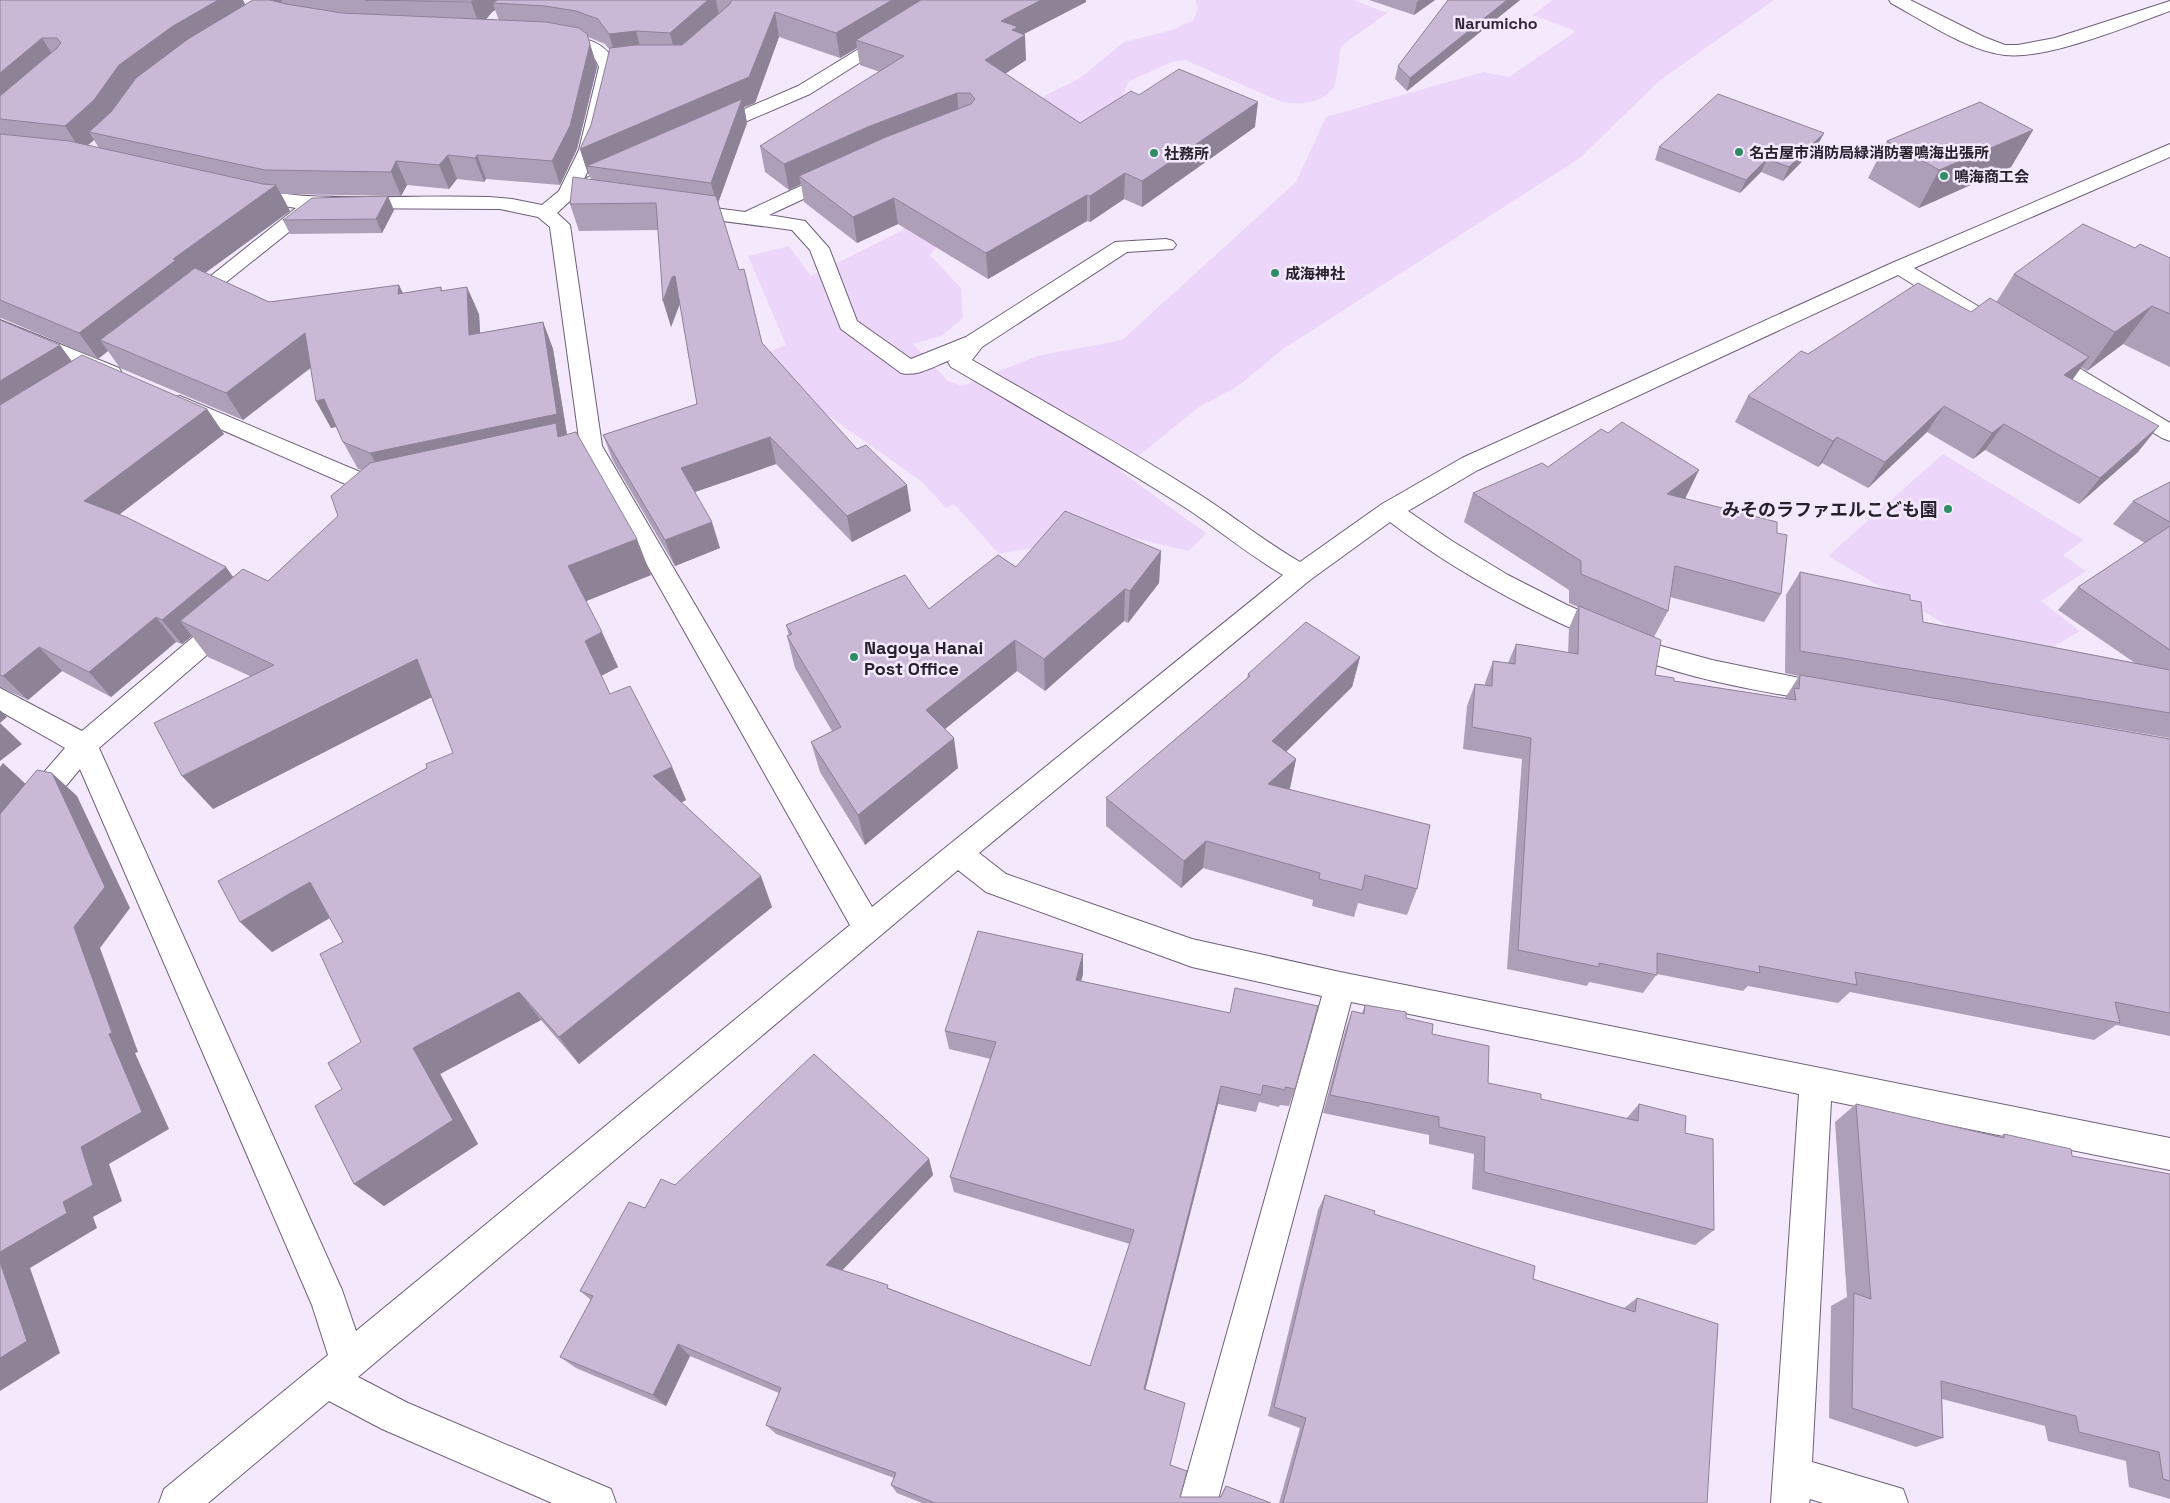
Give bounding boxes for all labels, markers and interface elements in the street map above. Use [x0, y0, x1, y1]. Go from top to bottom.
district label: Narumicho [1454, 13, 1538, 34]
place label: 名古屋市消防局緑消防署鳴海出張所 [1749, 143, 1989, 162]
place label: 社務所 [1164, 144, 1209, 163]
marker: 名古屋市消防局緑消防署鳴海出張所 [1733, 146, 1745, 158]
marker: 社務所 [1148, 147, 1160, 159]
place label: 鳴海商工会 [1954, 167, 2029, 186]
marker: 鳴海商工会 [1938, 170, 1950, 182]
place label: 成海神社 [1285, 264, 1345, 283]
marker: 成海神社 [1269, 267, 1281, 279]
place label: みそのラファエルこども園 [1722, 498, 1938, 521]
marker: みそのラファエルこども園 [1942, 503, 1954, 515]
place label: Nagoya Hanai Post Office [864, 636, 983, 680]
marker: Nagoya Hanai Post Office [848, 651, 860, 663]

